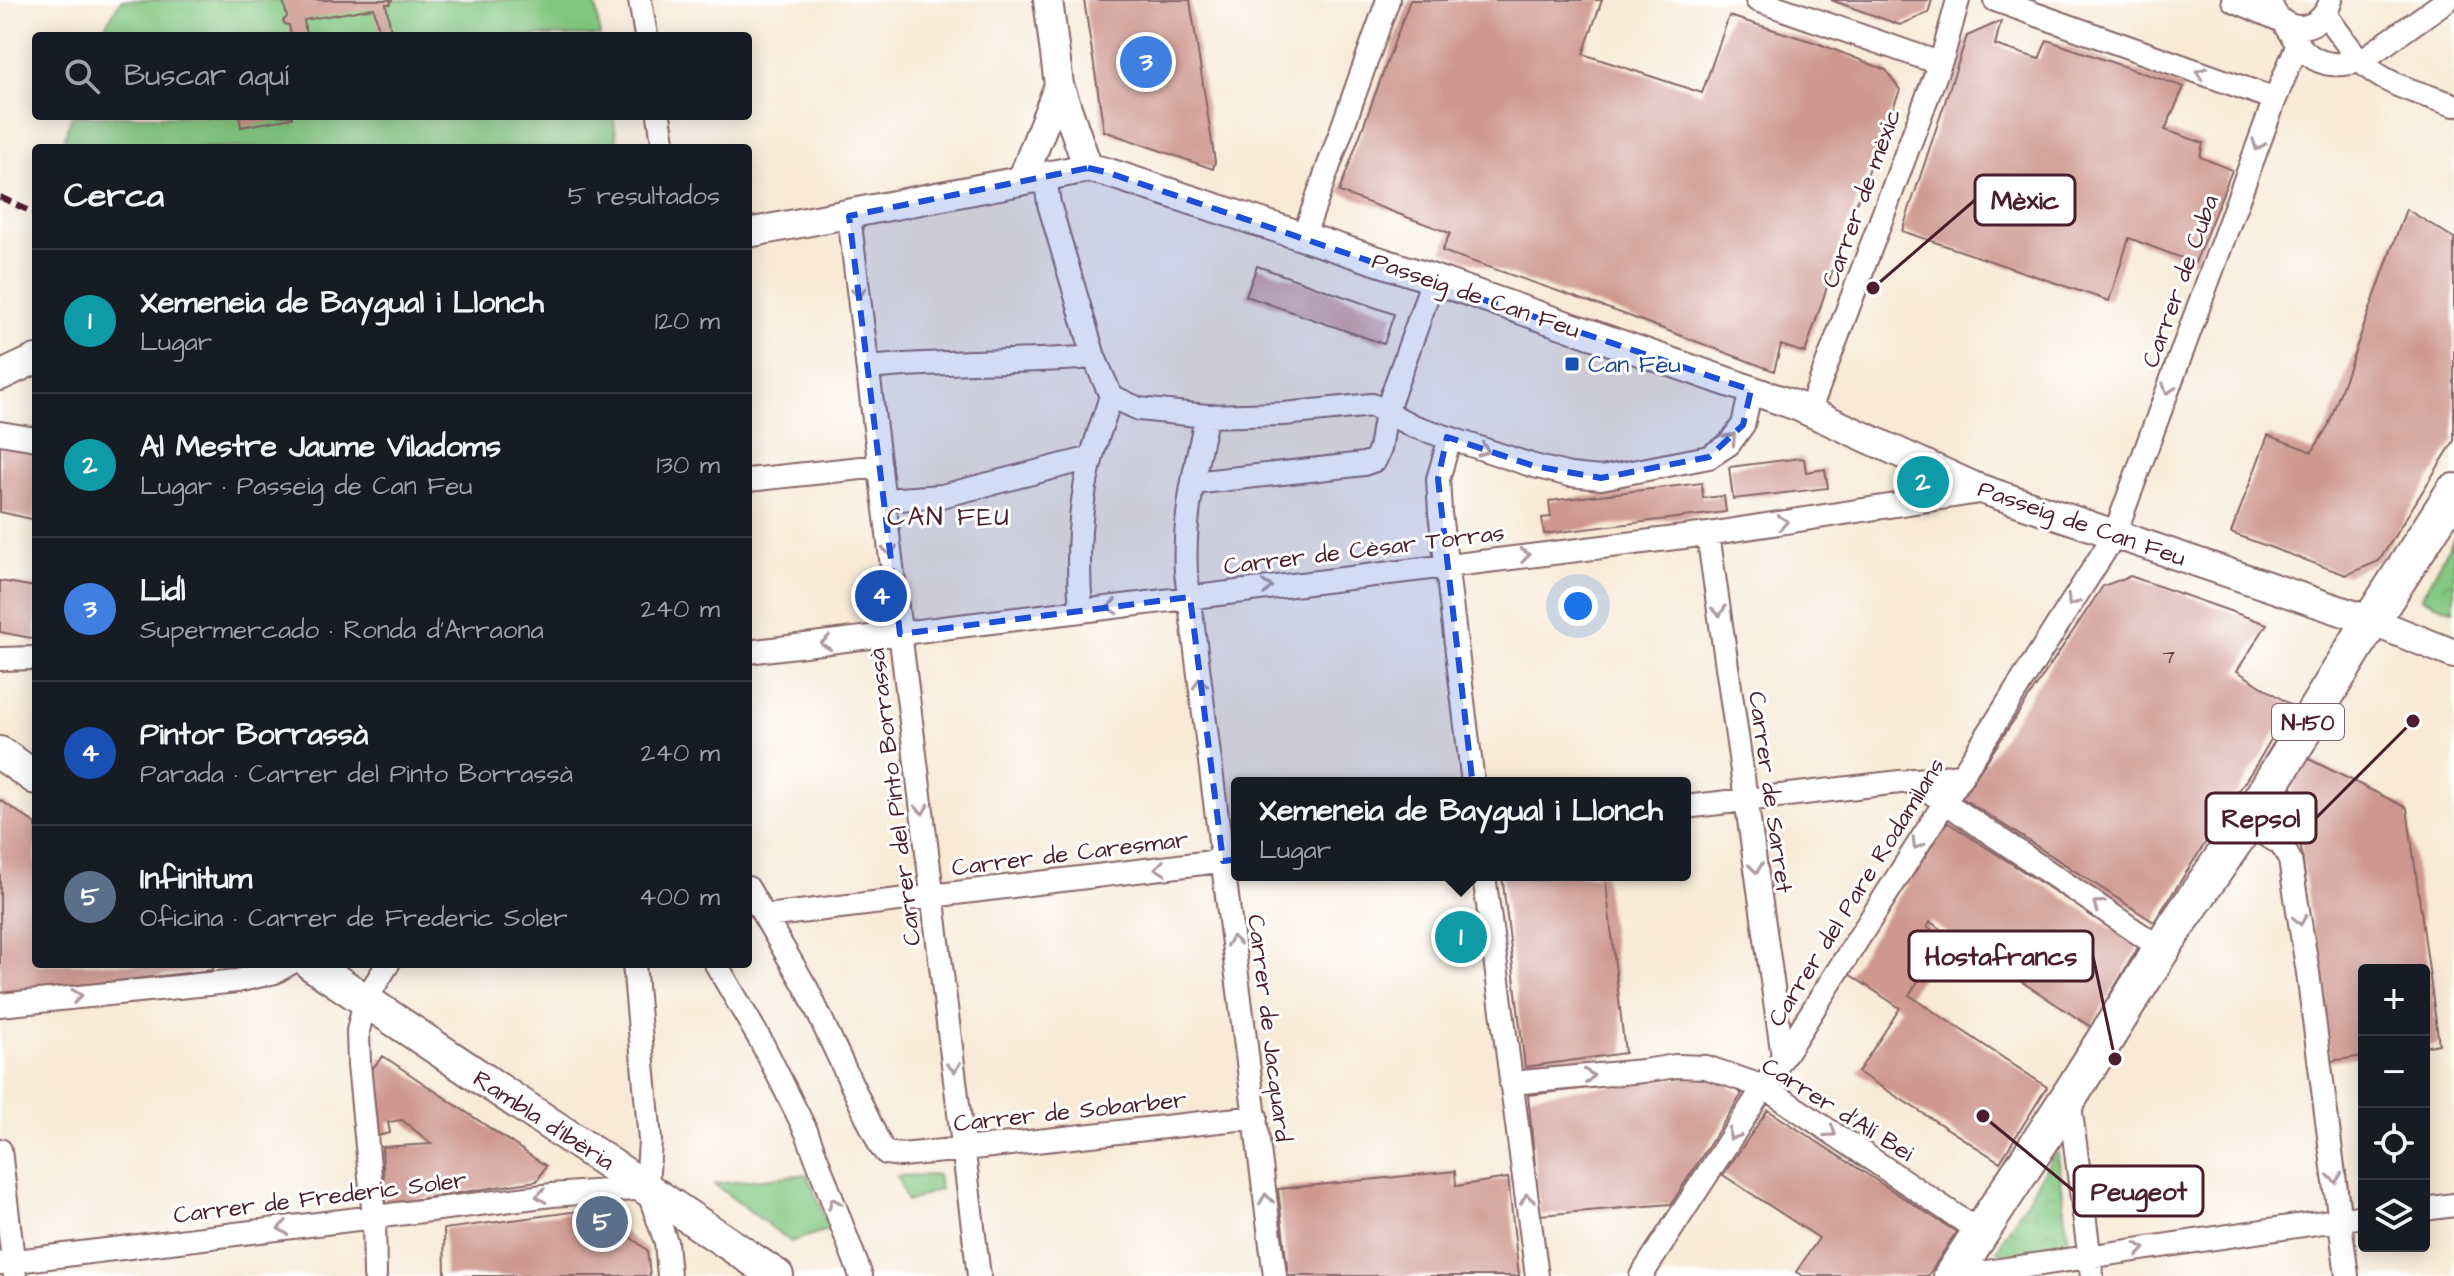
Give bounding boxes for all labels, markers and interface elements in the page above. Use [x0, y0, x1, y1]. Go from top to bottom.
search box [32, 32, 752, 120]
pin: 3 [1120, 32, 1172, 92]
icon: search [60, 54, 104, 98]
text: Buscar aquí [124, 55, 289, 97]
one-way arrow [2195, 66, 2209, 83]
street label: Carrer de mèxic [1814, 104, 1910, 293]
one-way arrow [2251, 137, 2268, 151]
text: Cerca [64, 172, 164, 220]
callout: Mèxic [1975, 175, 2075, 225]
text: 5 resultados [568, 178, 720, 214]
text: Mèxic [1991, 183, 2060, 219]
street label: Carrer de Cuba [2134, 190, 2228, 372]
street label: Passeig de Can Feu [1367, 244, 1584, 348]
text: Xemeneia de Baygual i Llonch [140, 282, 544, 324]
one-way arrow [850, 287, 867, 300]
text: 1 [88, 303, 92, 339]
text: 120 m [655, 303, 720, 339]
text: Lugar [140, 324, 212, 360]
place label: Can Feu [1588, 348, 1681, 382]
marker: Can Feu [1563, 355, 1581, 373]
one-way arrow [2161, 381, 2178, 395]
text: Al Mestre Jaume Viladoms [140, 426, 501, 468]
one-way arrow [1722, 433, 1736, 448]
one-way arrow [1477, 440, 1491, 456]
text: 2 [83, 447, 97, 483]
text: 130 m [656, 447, 720, 483]
pin: 2 [1897, 452, 1949, 512]
text: Lugar · Passeig de Can Feu [140, 468, 473, 504]
street label: Passeig de Can Feu [1973, 472, 2190, 576]
district label: CAN FEU [887, 499, 1011, 535]
one-way arrow [1776, 514, 1790, 531]
street label: Carrer de Cèsar Torras [1222, 516, 1506, 584]
one-way arrow [881, 544, 898, 558]
one-way arrow [1518, 547, 1532, 564]
pin: 4 [855, 566, 907, 626]
text: Lidl [140, 570, 185, 612]
one-way arrow [1260, 579, 1274, 596]
your location [1558, 586, 1598, 626]
text: 3 [83, 591, 97, 627]
text: 240 m [640, 591, 720, 627]
one-way arrow [2066, 592, 2081, 607]
one-way arrow [1105, 598, 1119, 615]
one-way arrow [1710, 604, 1727, 618]
text: Supermercado · Ronda d'Arraona [140, 612, 544, 648]
one-way arrow [820, 634, 833, 651]
house number: 7 [2163, 643, 2175, 671]
street label: Carrer del Pinto Borrassà [860, 646, 930, 948]
one-way arrow [1192, 676, 1209, 689]
street label: Carrer de Sarret [1739, 689, 1801, 895]
road number: N-150 [2272, 704, 2344, 740]
text: Pintor Borrassà [140, 714, 368, 756]
text: 4 [81, 735, 99, 771]
text: 240 m [640, 735, 720, 771]
street label: Carrer del Pare Rodamilans [1760, 752, 1954, 1033]
text: Parada · Carrer del Pinto Borrassà [140, 756, 573, 792]
popup [1231, 777, 1691, 881]
text: Xemeneia de Baygual i Llonch [1259, 790, 1663, 832]
callout: Repsol [2206, 793, 2316, 843]
text: Repsol [2222, 801, 2300, 837]
one-way arrow [913, 802, 930, 816]
street label: Carrer de Caresmar [950, 823, 1190, 885]
text: Lugar [1259, 832, 1331, 868]
one-way arrow [1911, 835, 1926, 850]
text: Infinitum [140, 858, 252, 900]
one-way arrow [1153, 860, 1166, 877]
one-way arrow [1747, 862, 1764, 875]
text: 5 [81, 879, 99, 915]
text: 400 m [639, 879, 720, 915]
text: Oficina · Carrer de Frederic Soler [140, 900, 568, 936]
one-way arrow [2092, 900, 2106, 915]
pin: 1 [1435, 907, 1487, 967]
street label: Carrer de Jacquard [1238, 913, 1300, 1144]
one-way arrow [2290, 914, 2307, 927]
callout: Hostafrancs [1909, 931, 2093, 981]
one-way arrow [1225, 934, 1242, 947]
text: Hostafrancs [1925, 939, 2077, 975]
map controls [2358, 964, 2430, 1252]
button: + [2358, 964, 2430, 1036]
one-way arrow [71, 988, 84, 1005]
button: − [2358, 1036, 2430, 1108]
street label: Carrer d'Alí Bei [1755, 1049, 1920, 1171]
one-way arrow [945, 1061, 962, 1074]
street label: Rambla d'Ibèria [466, 1062, 621, 1179]
one-way arrow [1583, 1068, 1596, 1085]
street label: Carrer de Sobarber [952, 1083, 1188, 1141]
button: locate [2358, 1108, 2430, 1180]
one-way arrow [1823, 1122, 1837, 1137]
one-way arrow [1728, 1126, 1743, 1140]
street label: Carrer de Frederic Soler [172, 1163, 469, 1233]
callout: Peugeot [2074, 1166, 2203, 1216]
one-way arrow [2326, 1171, 2343, 1185]
text: Peugeot [2091, 1174, 2188, 1213]
button: layers [2358, 1180, 2430, 1252]
one-way arrow [534, 1187, 548, 1204]
pin: 5 [576, 1192, 628, 1252]
one-way arrow [1257, 1192, 1274, 1205]
one-way arrow [1519, 1192, 1536, 1206]
one-way arrow [827, 1197, 844, 1211]
one-way arrow [276, 1219, 290, 1236]
one-way arrow [2133, 1241, 2147, 1258]

